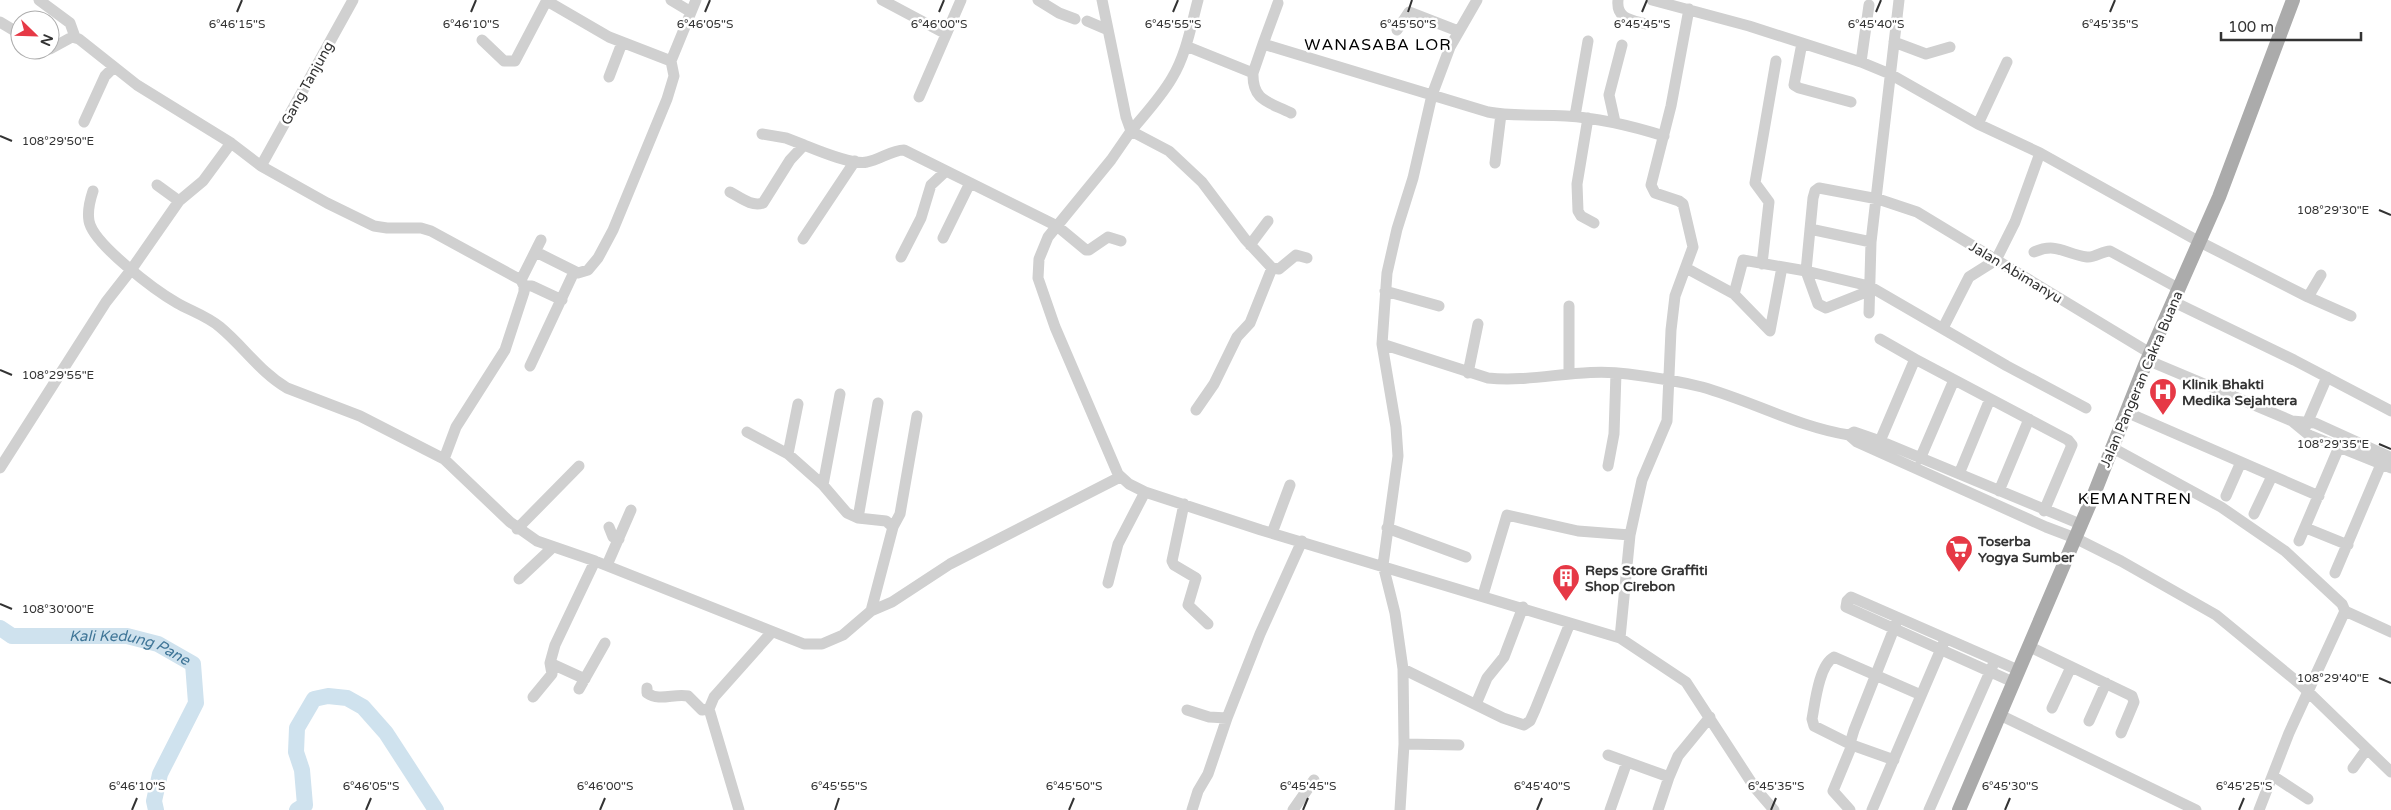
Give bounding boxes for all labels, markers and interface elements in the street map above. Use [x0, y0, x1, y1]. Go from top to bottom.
north arrow [10, 10, 60, 60]
scale bar [2221, 10, 2361, 42]
text: 6°46'15"S [209, 17, 265, 31]
text: 6°46'10"S [443, 17, 499, 31]
text: 6°46'05"S [677, 17, 733, 31]
text: 6°46'00"S [911, 17, 967, 31]
text: 6°45'55"S [1145, 17, 1201, 31]
text: 6°45'50"S [1380, 17, 1436, 31]
text: 6°45'45"S [1614, 17, 1670, 31]
text: 6°45'40"S [1848, 17, 1904, 31]
text: 6°45'35"S [2082, 17, 2138, 31]
text: 100 m [2228, 18, 2274, 36]
text: N [36, 31, 57, 48]
district label: WANASABA LOR [1304, 35, 1452, 55]
street label: Gang Tanjung [278, 39, 337, 128]
text: 108°29'50"E [22, 134, 95, 148]
text: 108°29'30"E [2297, 203, 2370, 217]
street label: Jalan Abimanyu [1966, 238, 2065, 307]
street label: Jalan Pangeran Cakra Buana [2097, 288, 2186, 470]
text: 108°29'55"E [22, 368, 95, 382]
place label: Klinik Bhakti Medika Sejahtera [2182, 376, 2297, 409]
hospital icon: Klinik Bhakti Medika Sejahtera [2148, 377, 2178, 416]
text: 108°29'35"E [2297, 437, 2370, 451]
district label: KEMANTREN [2078, 489, 2192, 509]
place label: Toserba Yogya Sumber [1977, 533, 2075, 566]
supermarket icon: Toserba Yogya Sumber [1944, 534, 1974, 573]
place label: Reps Store Graffiti Shop Cirebon [1585, 562, 1708, 595]
building icon: Reps Store Graffiti Shop Cirebon [1551, 563, 1581, 602]
text: 108°30'00"E [22, 602, 95, 616]
water label: Kali Kedung Pane [69, 627, 194, 670]
text: 108°29'40"E [2297, 671, 2370, 685]
text: 6°46'10"S [109, 779, 165, 793]
text: 6°46'05"S [343, 779, 399, 793]
text: 6°46'00"S [577, 779, 633, 793]
text: 6°45'55"S [811, 779, 867, 793]
text: 6°45'50"S [1046, 779, 1102, 793]
text: 6°45'45"S [1280, 779, 1336, 793]
text: 6°45'40"S [1514, 779, 1570, 793]
text: 6°45'35"S [1748, 779, 1804, 793]
text: 6°45'30"S [1982, 779, 2038, 793]
text: 6°45'25"S [2216, 779, 2272, 793]

